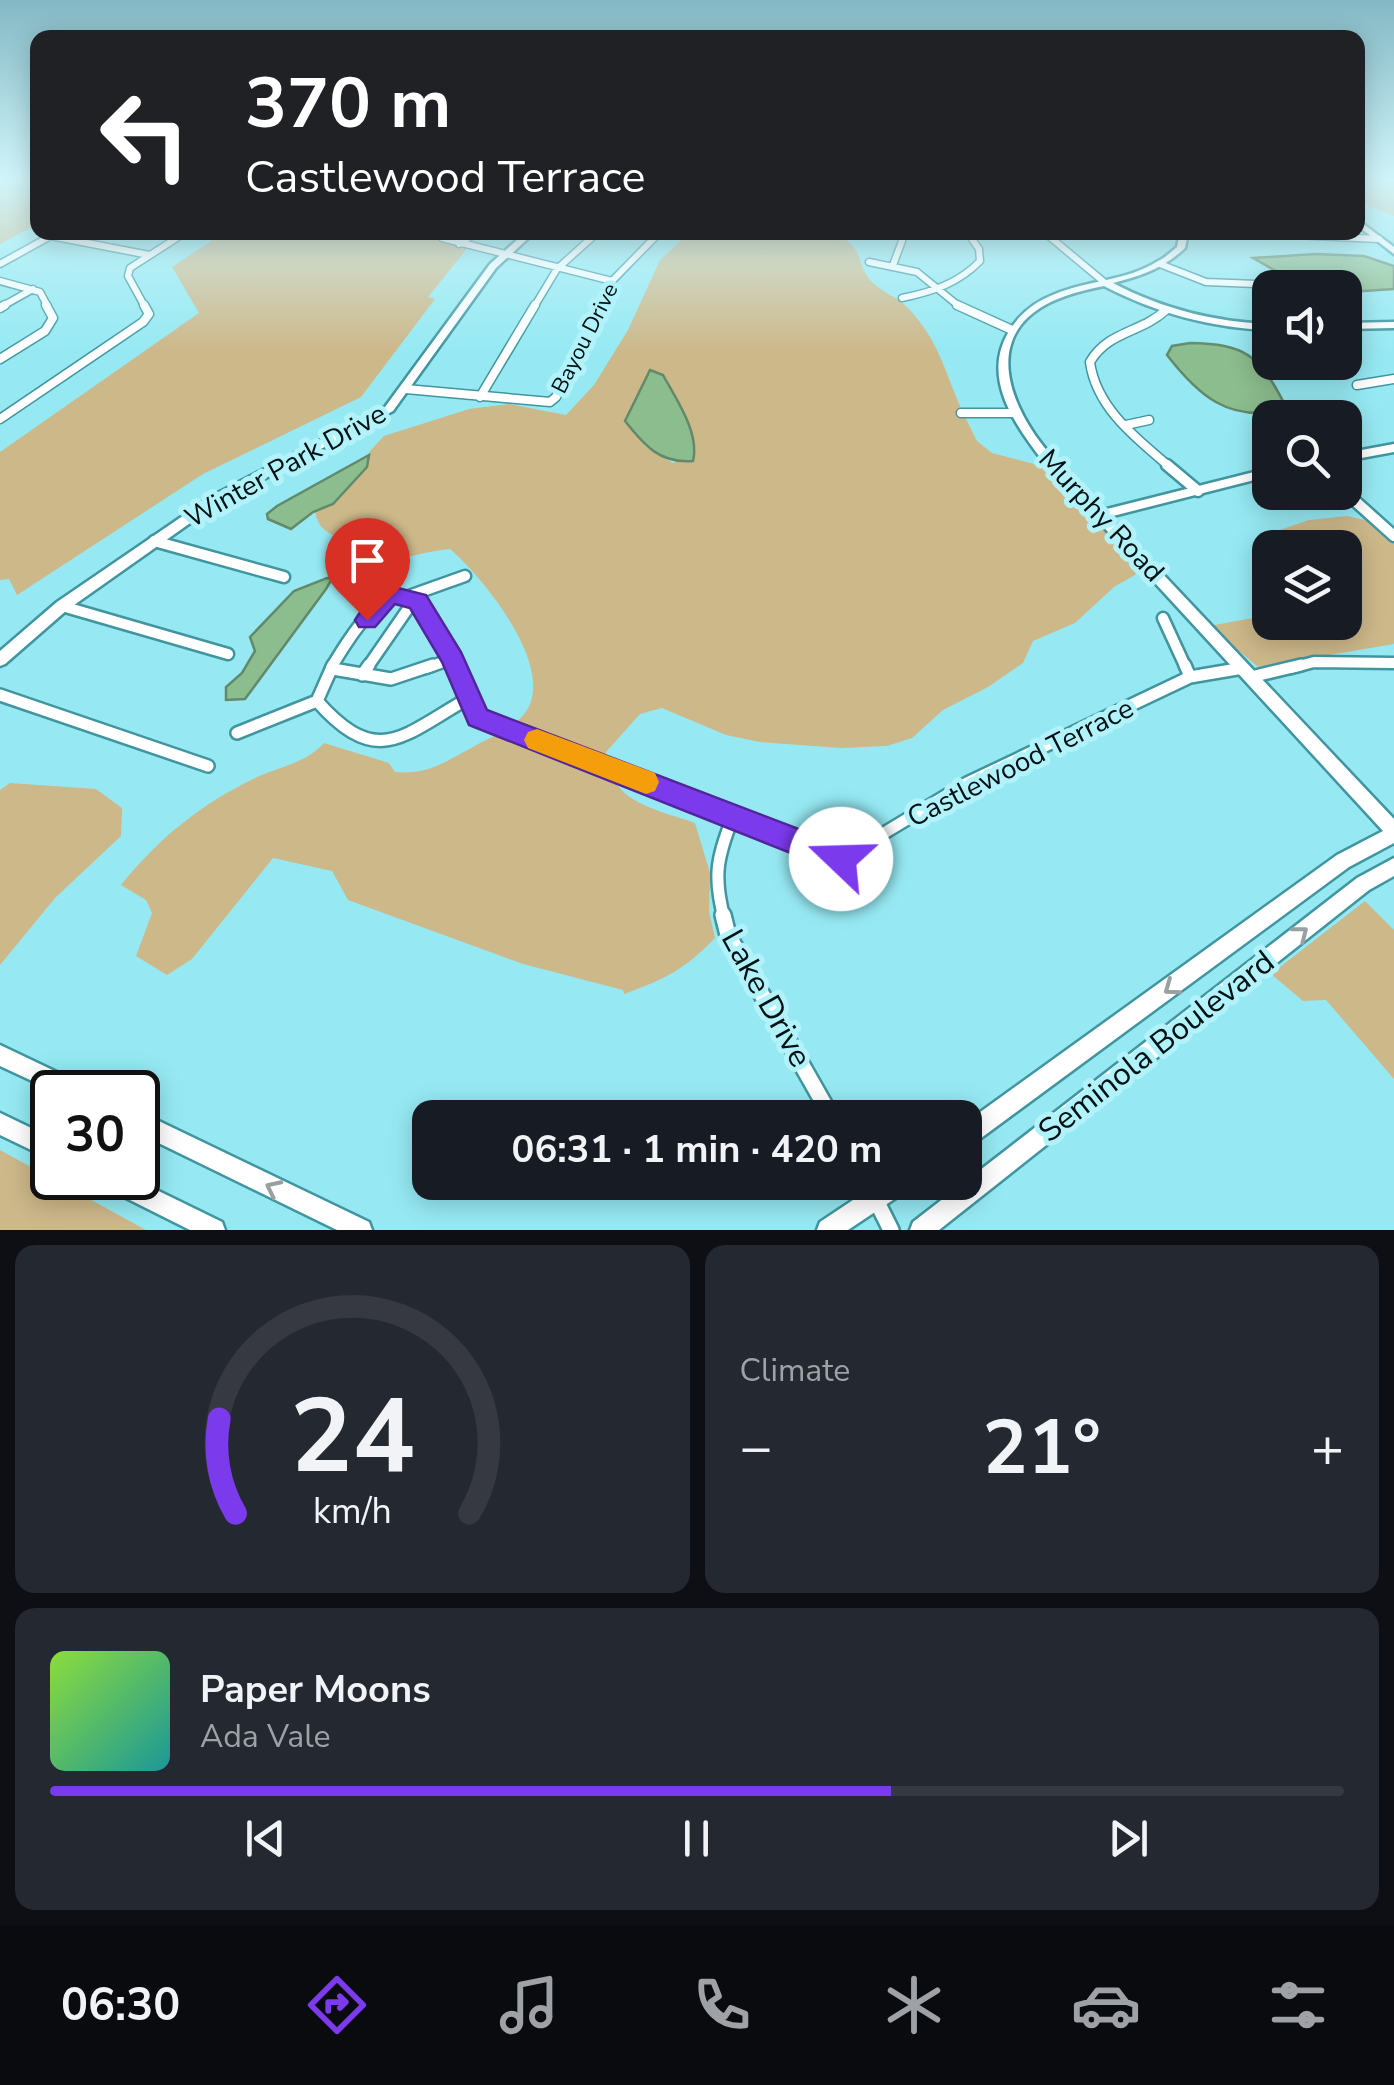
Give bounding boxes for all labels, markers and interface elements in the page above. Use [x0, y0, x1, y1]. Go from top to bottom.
text: 370 m [245, 56, 451, 152]
icon: left [80, 70, 210, 200]
text: Castlewood Terrace [245, 147, 645, 208]
map controls [1252, 270, 1362, 640]
button: sound [1252, 270, 1362, 380]
street label: Bayou Drive [544, 278, 625, 399]
street label: Winter Park Drive [178, 395, 393, 537]
button: search [1252, 400, 1362, 510]
street label: Murphy Road [1030, 441, 1173, 590]
pin [325, 518, 410, 621]
button: layers [1252, 530, 1362, 640]
icon: arrive [340, 533, 395, 588]
street label: Castlewood Terrace [901, 689, 1140, 836]
position arrow [789, 807, 893, 911]
street label: Lake Drive [711, 922, 822, 1075]
one-way arrow [1290, 927, 1308, 945]
street label: Seminola Boulevard [1029, 941, 1283, 1152]
one-way arrow [1164, 976, 1183, 994]
speed limit sign: 30 [30, 1070, 160, 1200]
text: 06:31 · 1 min · 420 m [512, 1124, 882, 1175]
one-way arrow [265, 1180, 283, 1200]
text: Climate [740, 1349, 850, 1392]
text: 24 [290, 1366, 415, 1508]
text: 21° [983, 1397, 1101, 1499]
text: − [740, 1410, 773, 1485]
text: + [1311, 1410, 1344, 1485]
text: km/h [313, 1487, 392, 1536]
text: Paper Moons [200, 1664, 431, 1715]
text: Ada Vale [200, 1715, 331, 1758]
icon: previous [238, 1811, 293, 1866]
icon: pause [669, 1811, 724, 1866]
icon: next [1101, 1811, 1156, 1866]
icon: directions [302, 1970, 372, 2040]
icon: music [494, 1970, 564, 2040]
icon: phone [687, 1970, 757, 2040]
icon: climate [879, 1970, 949, 2040]
icon: car [1071, 1970, 1141, 2040]
icon: filters [1263, 1970, 1333, 2040]
text: 06:30 [61, 1975, 180, 2036]

